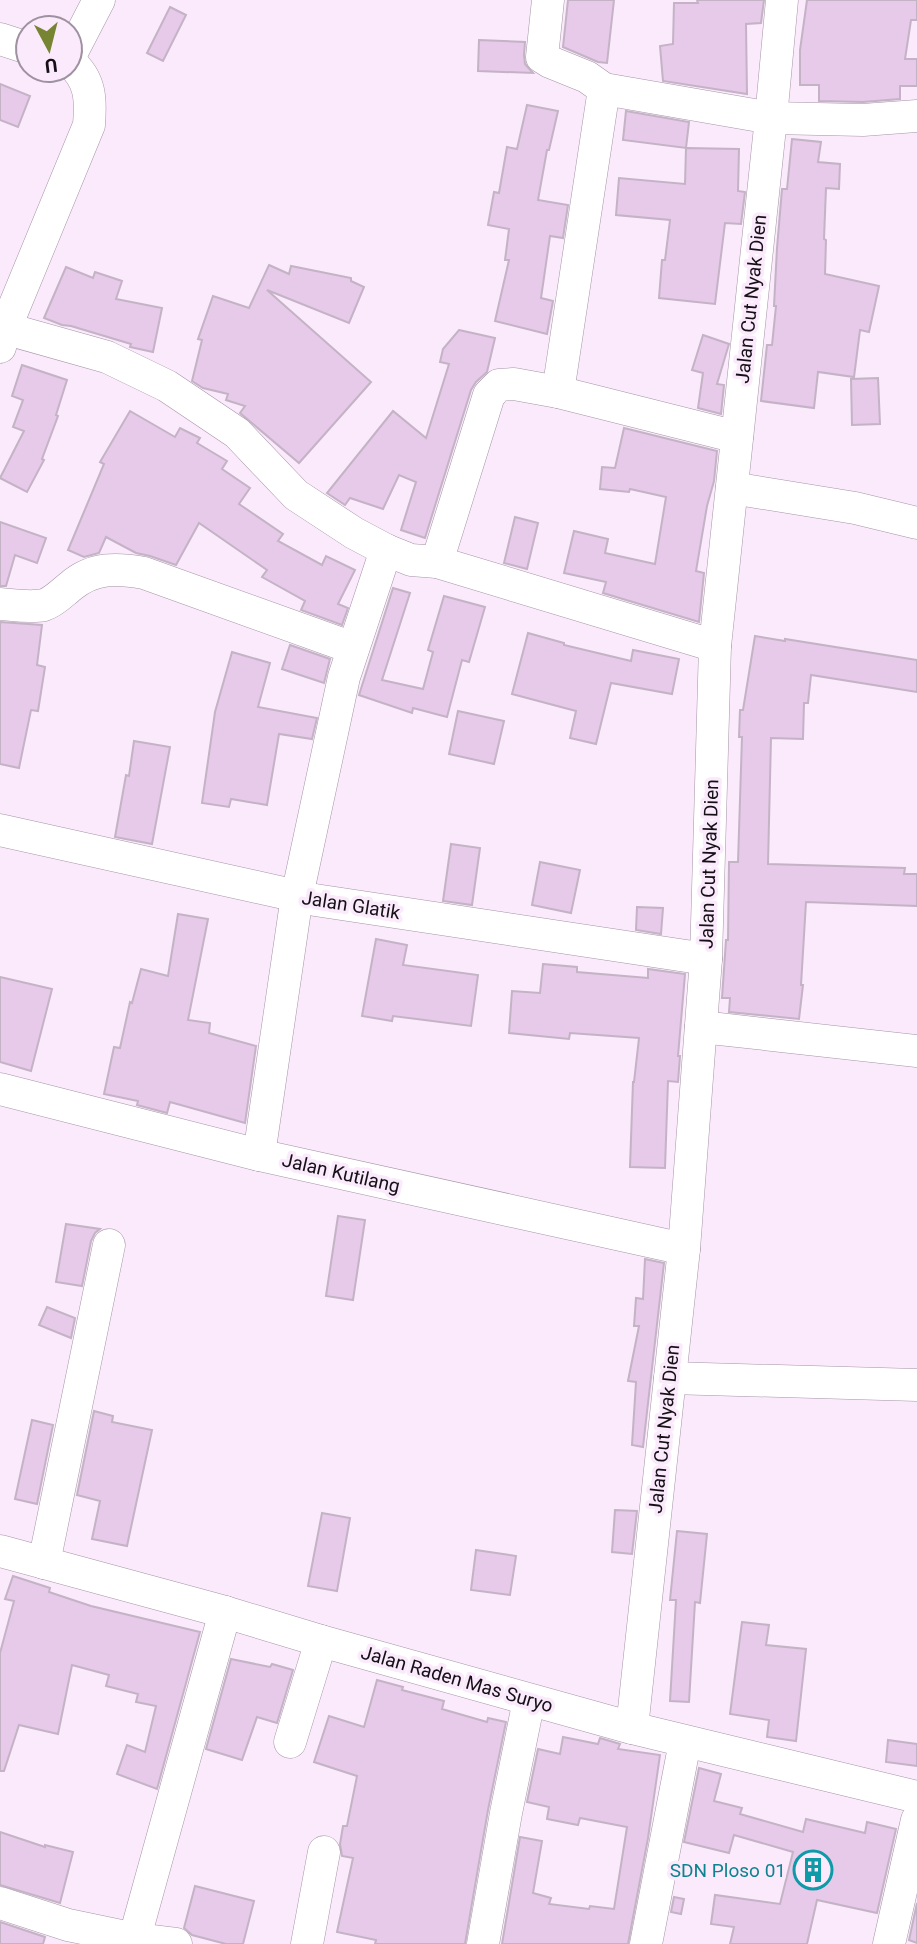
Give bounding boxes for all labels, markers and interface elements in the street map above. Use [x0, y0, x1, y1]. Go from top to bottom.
north arrow [14, 14, 84, 84]
text: U [43, 53, 59, 78]
street label: Jalan Cut Nyak Dien [731, 214, 771, 384]
street label: Jalan Cut Nyak Dien [695, 779, 723, 949]
street label: Jalan Glatik [300, 886, 402, 924]
street label: Jalan Kutilang [280, 1148, 402, 1198]
street label: Jalan Cut Nyak Dien [644, 1344, 684, 1514]
street label: Jalan Raden Mas Suryo [358, 1641, 556, 1717]
building icon: SDN Ploso 01 [792, 1849, 834, 1891]
place label: SDN Ploso 01 [670, 1859, 786, 1882]

